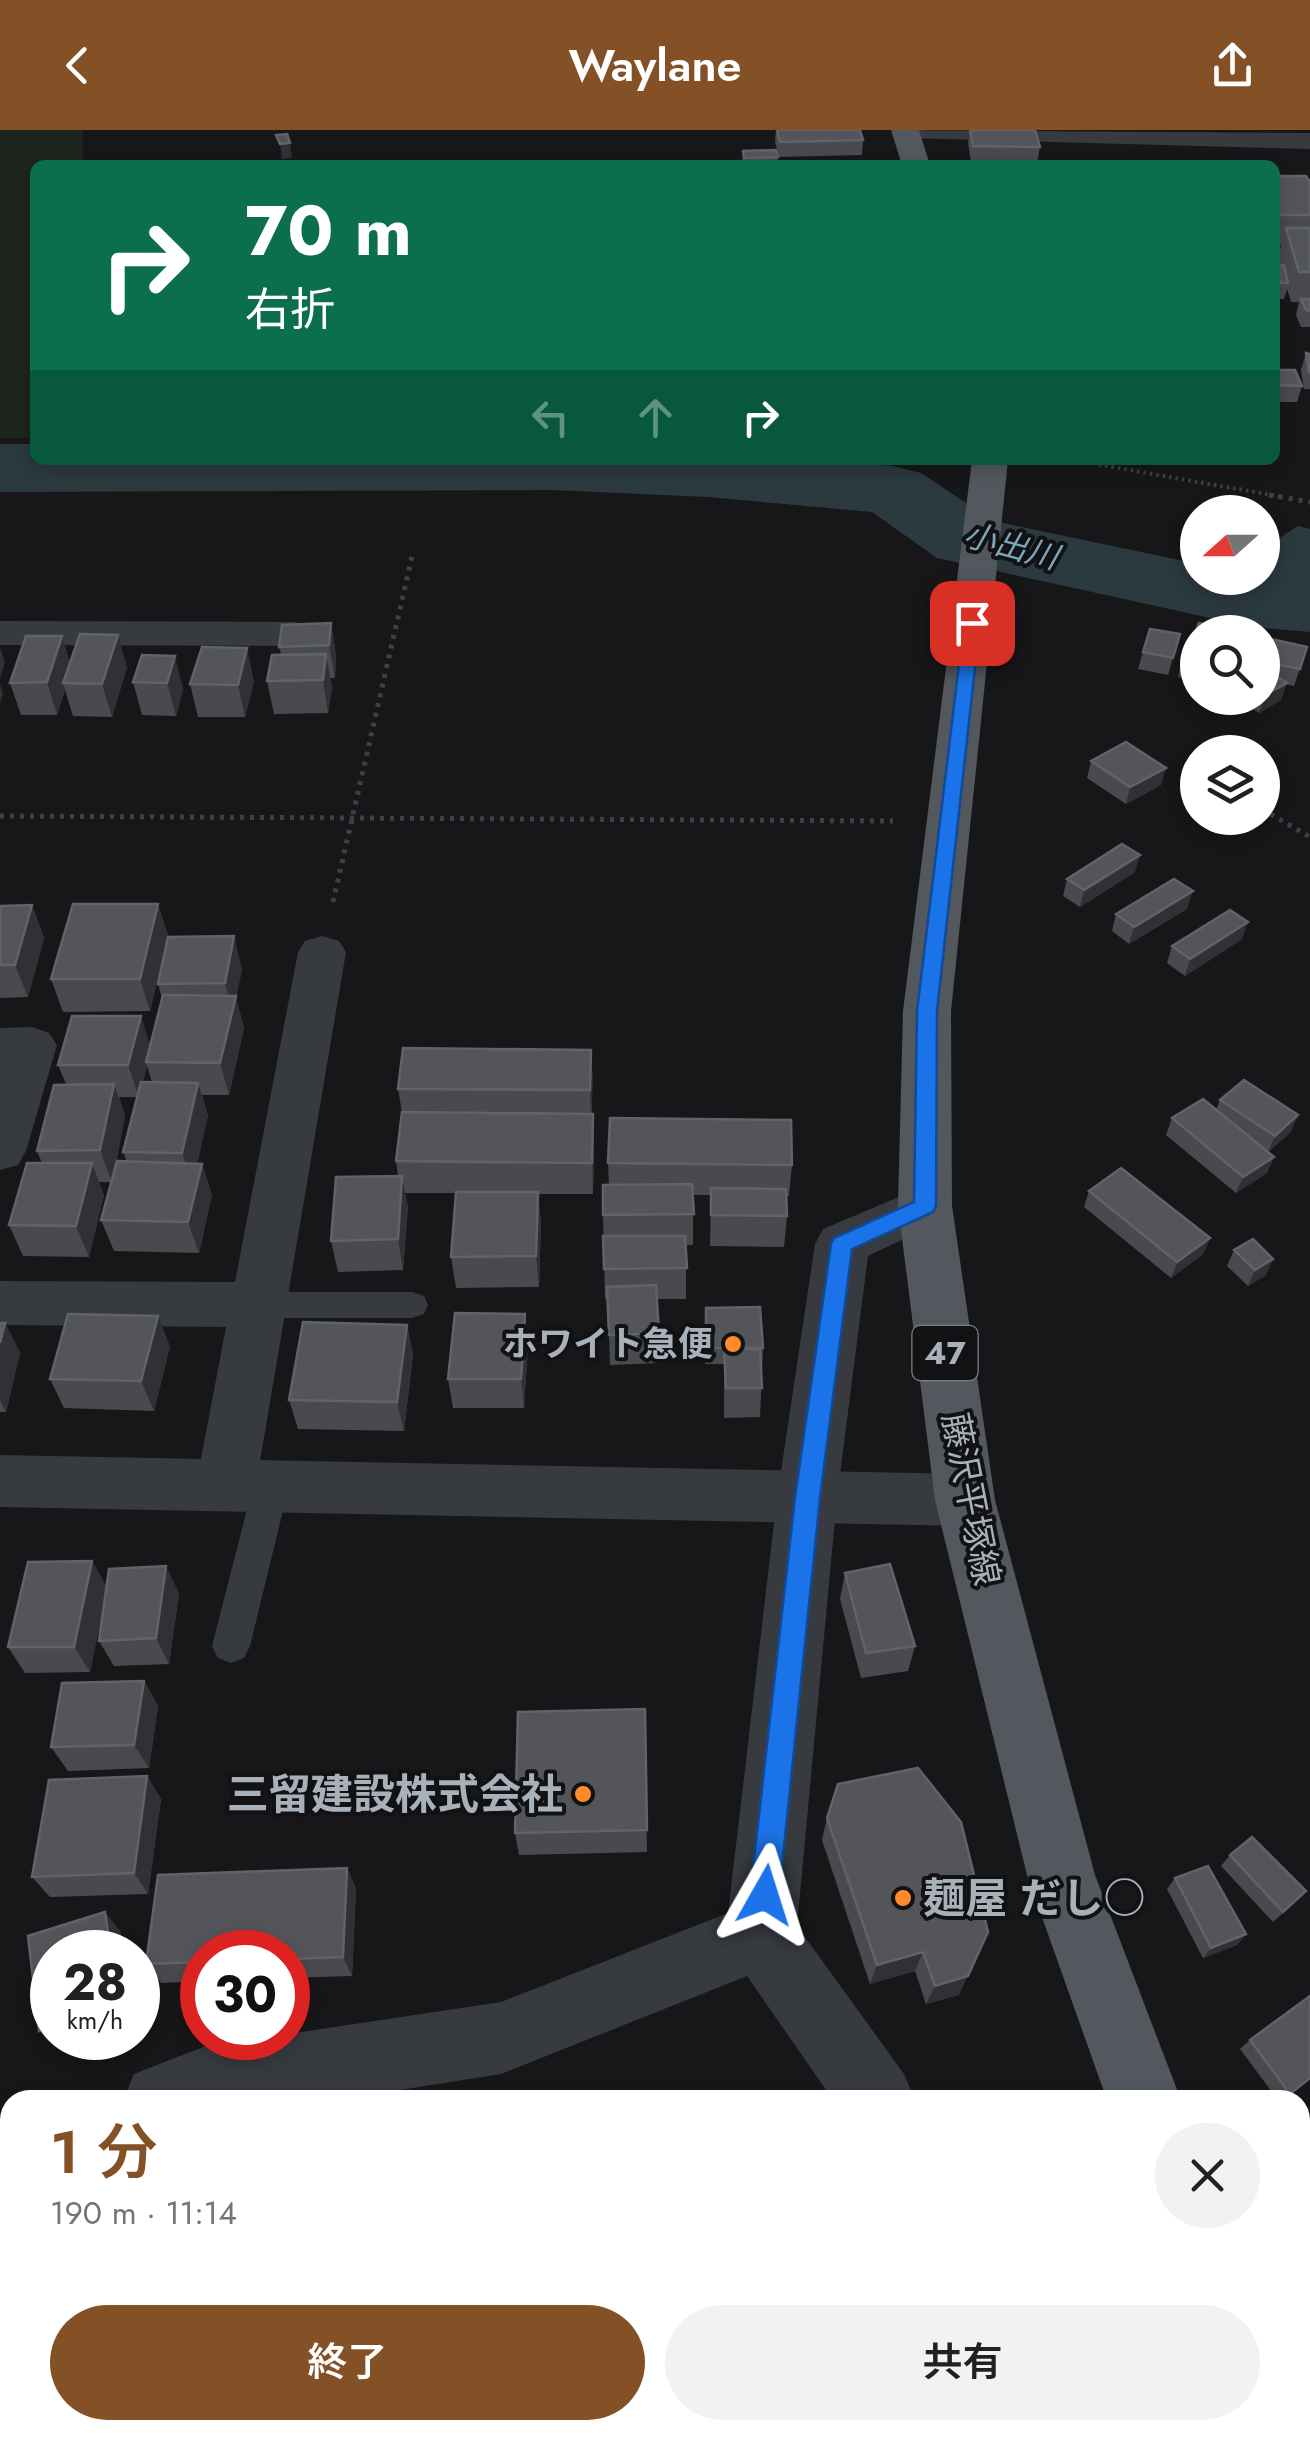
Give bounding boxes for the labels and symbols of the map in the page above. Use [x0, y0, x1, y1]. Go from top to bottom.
north arrow [1180, 495, 1280, 595]
water label: 小出川 [959, 511, 1066, 581]
pin [930, 581, 1015, 666]
place label: ホワイト急便 [503, 1319, 713, 1369]
road number: 47 [912, 1326, 978, 1380]
marker: ホワイト急便 [722, 1333, 744, 1355]
street label: 藤沢平塚線 [930, 1408, 1012, 1590]
place label: 三留建設株式会社 [227, 1764, 563, 1825]
marker: 三留建設株式会社 [572, 1783, 594, 1805]
position arrow [713, 1843, 817, 1947]
place label: 麺屋 だし○ [923, 1868, 1146, 1929]
marker: 麺屋 だし○ [892, 1887, 914, 1909]
speed limit sign: 30 [180, 1930, 310, 2060]

